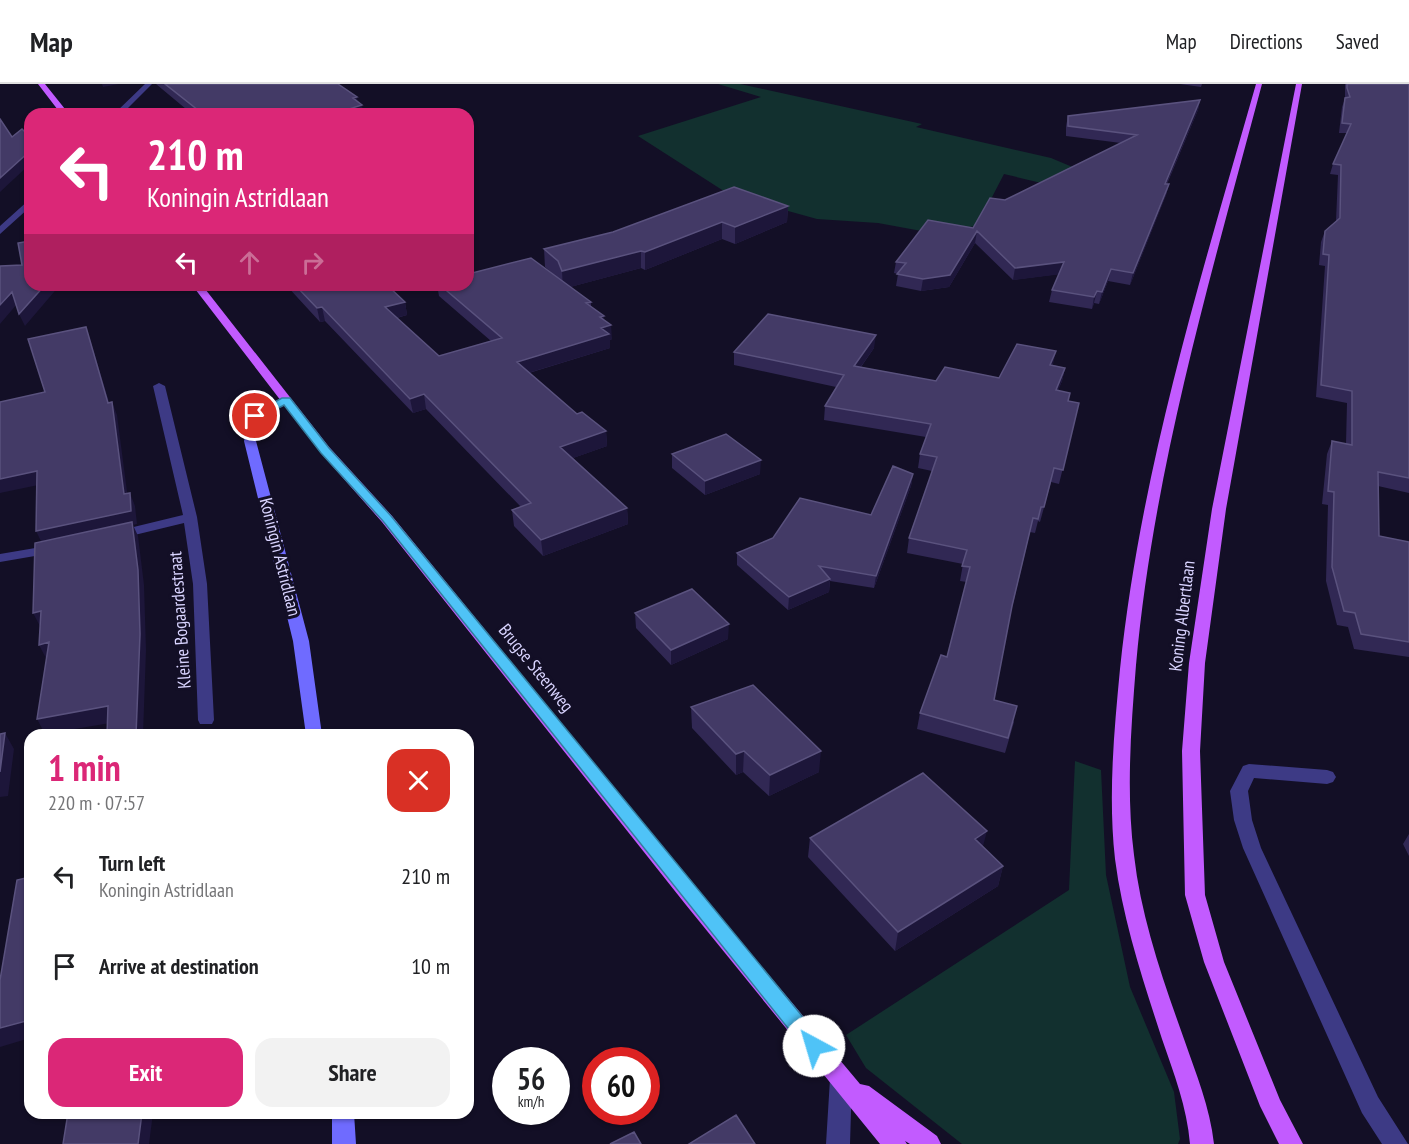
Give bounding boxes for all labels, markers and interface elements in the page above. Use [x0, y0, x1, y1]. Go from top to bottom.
text: Map [30, 23, 73, 60]
text: Map [1166, 28, 1197, 55]
text: Directions [1230, 28, 1303, 55]
text: Saved [1336, 28, 1379, 55]
text: 210 m [147, 127, 244, 182]
icon: left [48, 132, 126, 210]
text: Koningin Astridlaan [147, 180, 329, 214]
icon: left [170, 246, 203, 279]
icon: ahead [233, 246, 266, 279]
icon: right [296, 246, 329, 279]
pin [229, 390, 280, 441]
icon: arrive [238, 399, 271, 432]
street label: Koningin Astridlaan [255, 495, 306, 618]
street label: Kleine Bogaardestraat [163, 551, 196, 689]
street label: Koning Albertlaan [1163, 559, 1200, 673]
street label: Brugse Steenweg [494, 619, 579, 716]
text: 1 min [48, 744, 121, 791]
button: close [387, 749, 450, 812]
text: 220 m · 07:57 [48, 790, 145, 816]
text: Turn left [99, 849, 165, 877]
icon: left [48, 860, 81, 893]
text: 210 m [401, 862, 450, 890]
text: Koningin Astridlaan [99, 877, 234, 903]
icon: arrive [48, 950, 81, 983]
text: Arrive at destination [99, 952, 259, 980]
text: 10 m [411, 952, 450, 980]
position arrow [782, 1014, 846, 1078]
button: Exit [48, 1038, 243, 1107]
button: Share [255, 1038, 450, 1107]
speed limit sign: 60 [582, 1047, 660, 1125]
text: 56 [517, 1059, 545, 1098]
text: km/h [518, 1092, 544, 1111]

